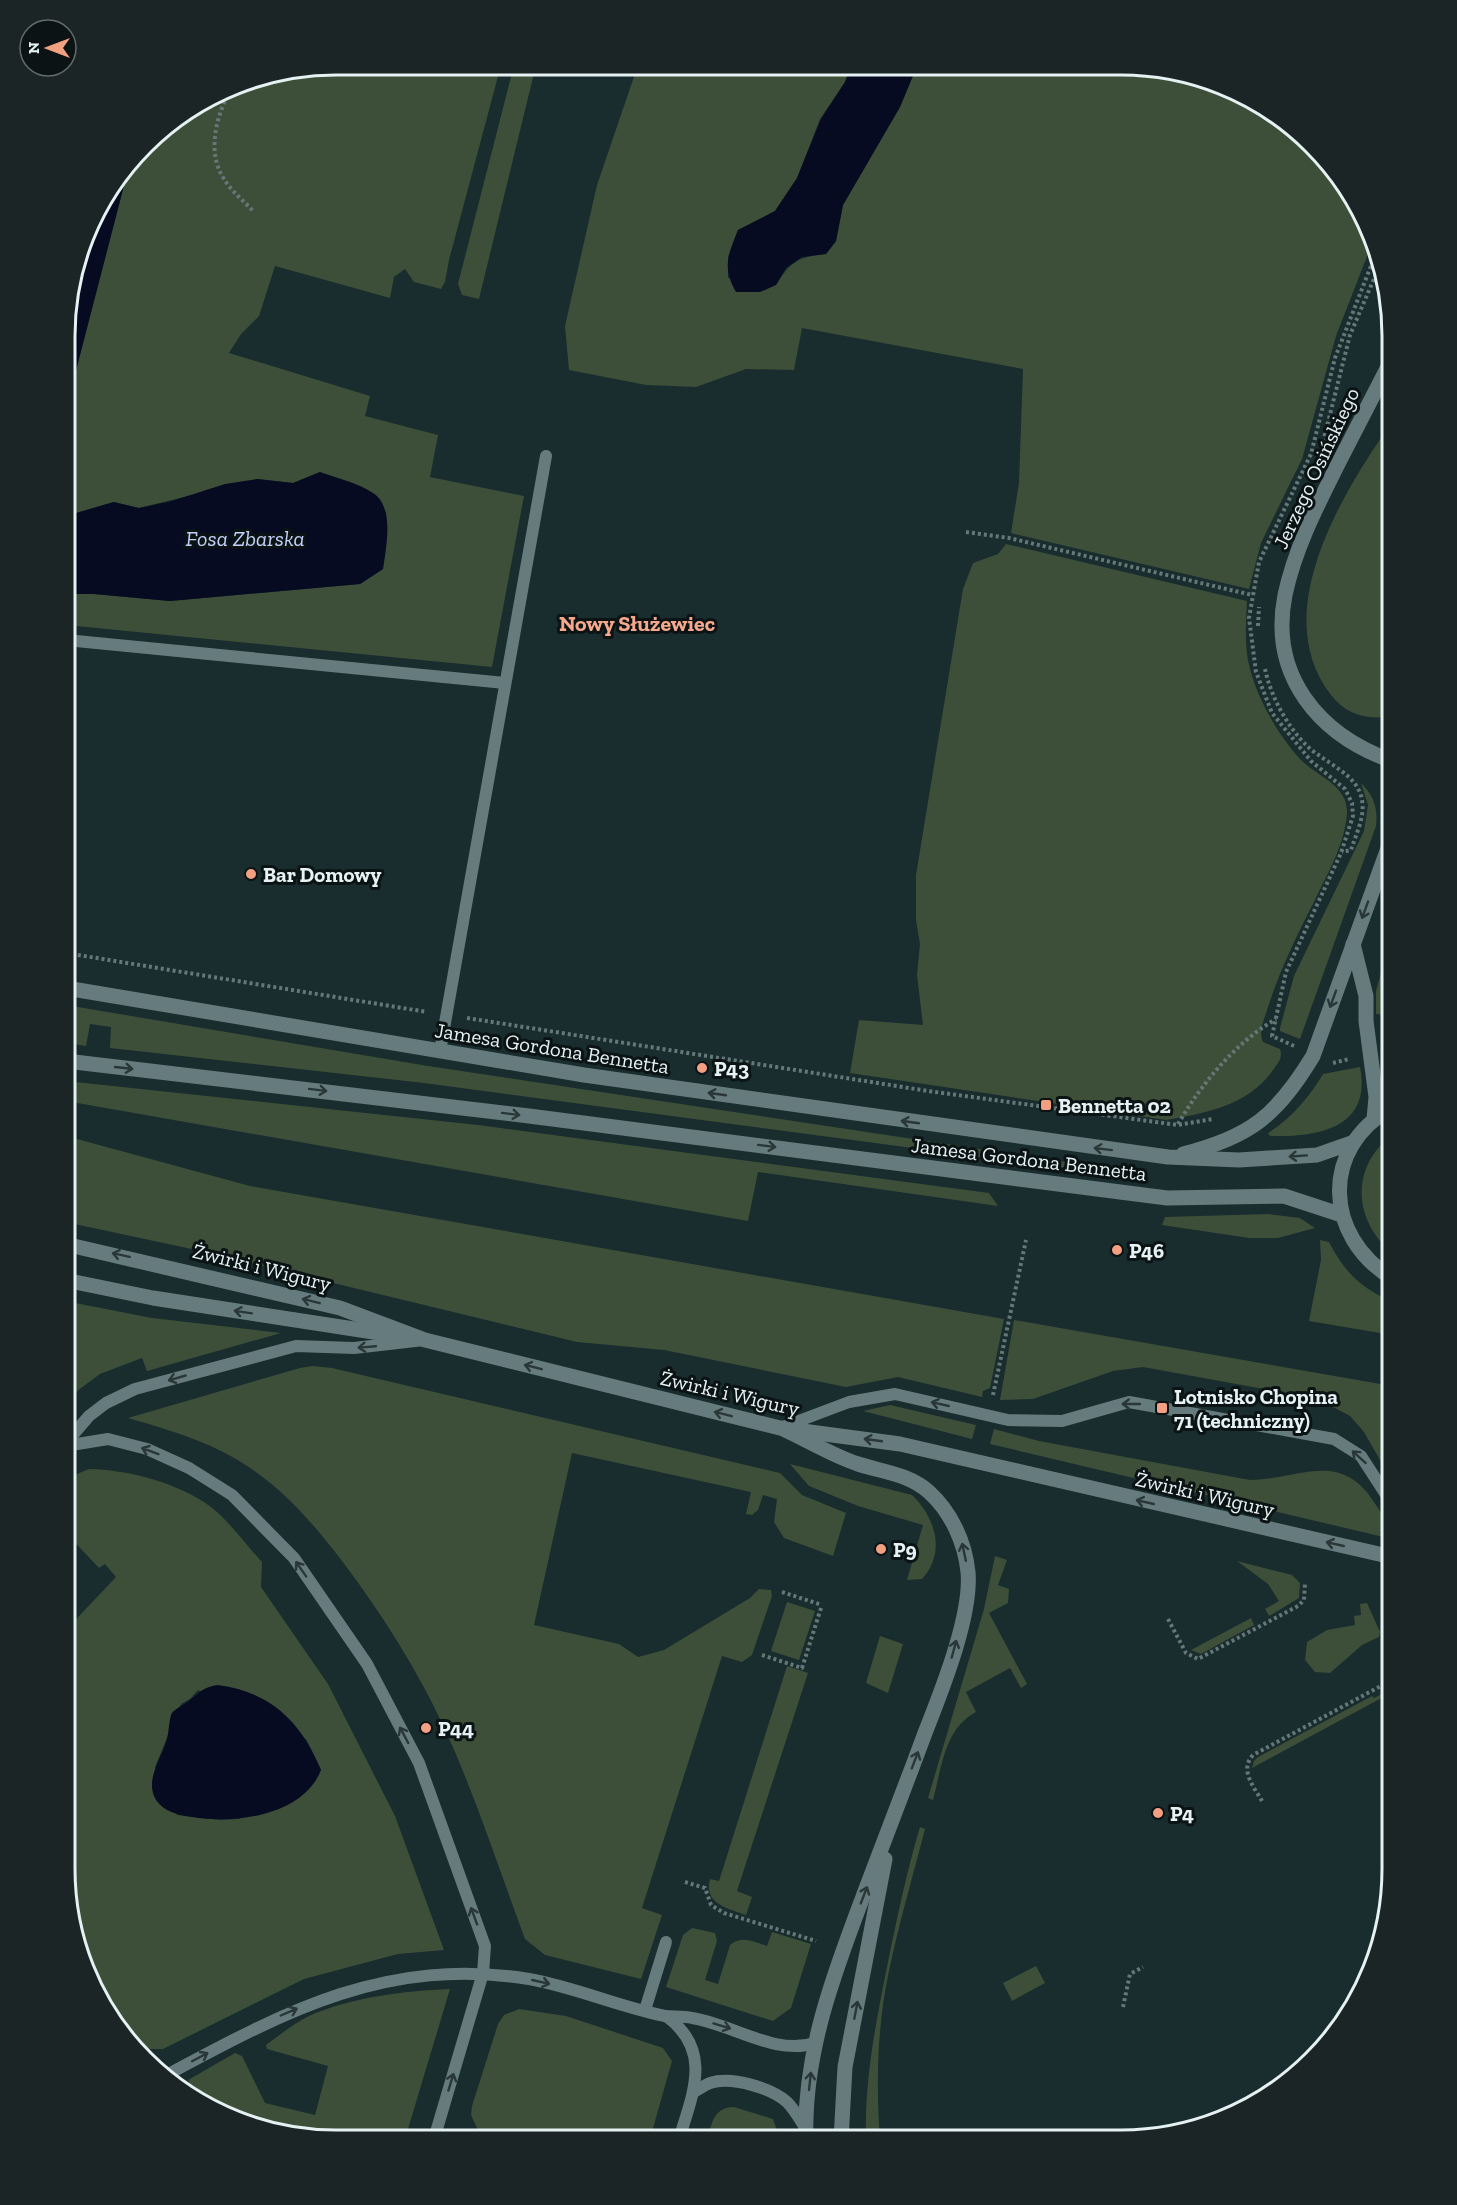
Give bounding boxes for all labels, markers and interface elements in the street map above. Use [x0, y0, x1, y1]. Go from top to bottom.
north arrow [18, 18, 78, 78]
text: N [24, 42, 43, 54]
street label: Jerzego Osińskiego [1268, 383, 1364, 553]
water label: Fosa Zbarska [185, 525, 305, 552]
district label: Nowy Służewiec [559, 610, 716, 637]
place label: Bar Domowy [263, 862, 381, 887]
marker: Bar Domowy [244, 867, 258, 881]
one-way arrow [1359, 901, 1370, 919]
one-way arrow [1327, 989, 1338, 1008]
street label: Jamesa Gordona Bennetta [433, 1017, 671, 1079]
place label: P43 [714, 1056, 749, 1081]
marker: P43 [695, 1061, 709, 1075]
one-way arrow [113, 1063, 133, 1074]
one-way arrow [307, 1084, 327, 1095]
one-way arrow [708, 1089, 728, 1100]
place label: Bennetta 02 [1058, 1093, 1171, 1118]
marker: Bennetta 02 [1039, 1098, 1053, 1112]
one-way arrow [501, 1108, 521, 1119]
one-way arrow [901, 1117, 921, 1128]
street label: Jamesa Gordona Bennetta [910, 1132, 1148, 1186]
one-way arrow [757, 1141, 776, 1152]
one-way arrow [1094, 1143, 1114, 1154]
one-way arrow [1288, 1151, 1308, 1162]
street label: Żwirki i Wigury [190, 1238, 334, 1296]
place label: P46 [1129, 1238, 1164, 1263]
marker: P46 [1110, 1243, 1124, 1257]
one-way arrow [112, 1249, 131, 1260]
one-way arrow [301, 1294, 320, 1306]
one-way arrow [234, 1306, 253, 1317]
one-way arrow [358, 1342, 378, 1353]
one-way arrow [524, 1361, 543, 1373]
street label: Żwirki i Wigury [658, 1365, 802, 1421]
one-way arrow [168, 1373, 187, 1384]
place label: Lotnisko Chopina 71 (techniczny) [1174, 1384, 1338, 1433]
one-way arrow [931, 1398, 950, 1410]
one-way arrow [1122, 1398, 1141, 1410]
marker: Lotnisko Chopina 71 (techniczny) [1155, 1401, 1169, 1415]
one-way arrow [714, 1407, 733, 1419]
one-way arrow [863, 1435, 883, 1446]
one-way arrow [141, 1445, 160, 1456]
one-way arrow [1351, 1450, 1367, 1464]
street label: Żwirki i Wigury [1133, 1466, 1277, 1522]
one-way arrow [1135, 1495, 1154, 1507]
place label: P9 [893, 1537, 917, 1562]
one-way arrow [1326, 1538, 1345, 1549]
marker: P9 [874, 1542, 888, 1556]
one-way arrow [957, 1542, 969, 1561]
one-way arrow [295, 1561, 307, 1578]
one-way arrow [948, 1640, 960, 1659]
place label: P44 [438, 1716, 474, 1741]
marker: P44 [419, 1721, 433, 1735]
one-way arrow [398, 1726, 409, 1744]
one-way arrow [910, 1751, 921, 1770]
place label: P4 [1170, 1801, 1194, 1826]
marker: P4 [1151, 1806, 1165, 1820]
one-way arrow [859, 1886, 870, 1904]
one-way arrow [468, 1907, 479, 1926]
one-way arrow [531, 1976, 550, 1988]
one-way arrow [851, 2000, 862, 2020]
one-way arrow [279, 2006, 297, 2017]
one-way arrow [712, 2022, 731, 2033]
one-way arrow [190, 2051, 208, 2062]
one-way arrow [805, 2072, 816, 2092]
one-way arrow [446, 2073, 457, 2092]

